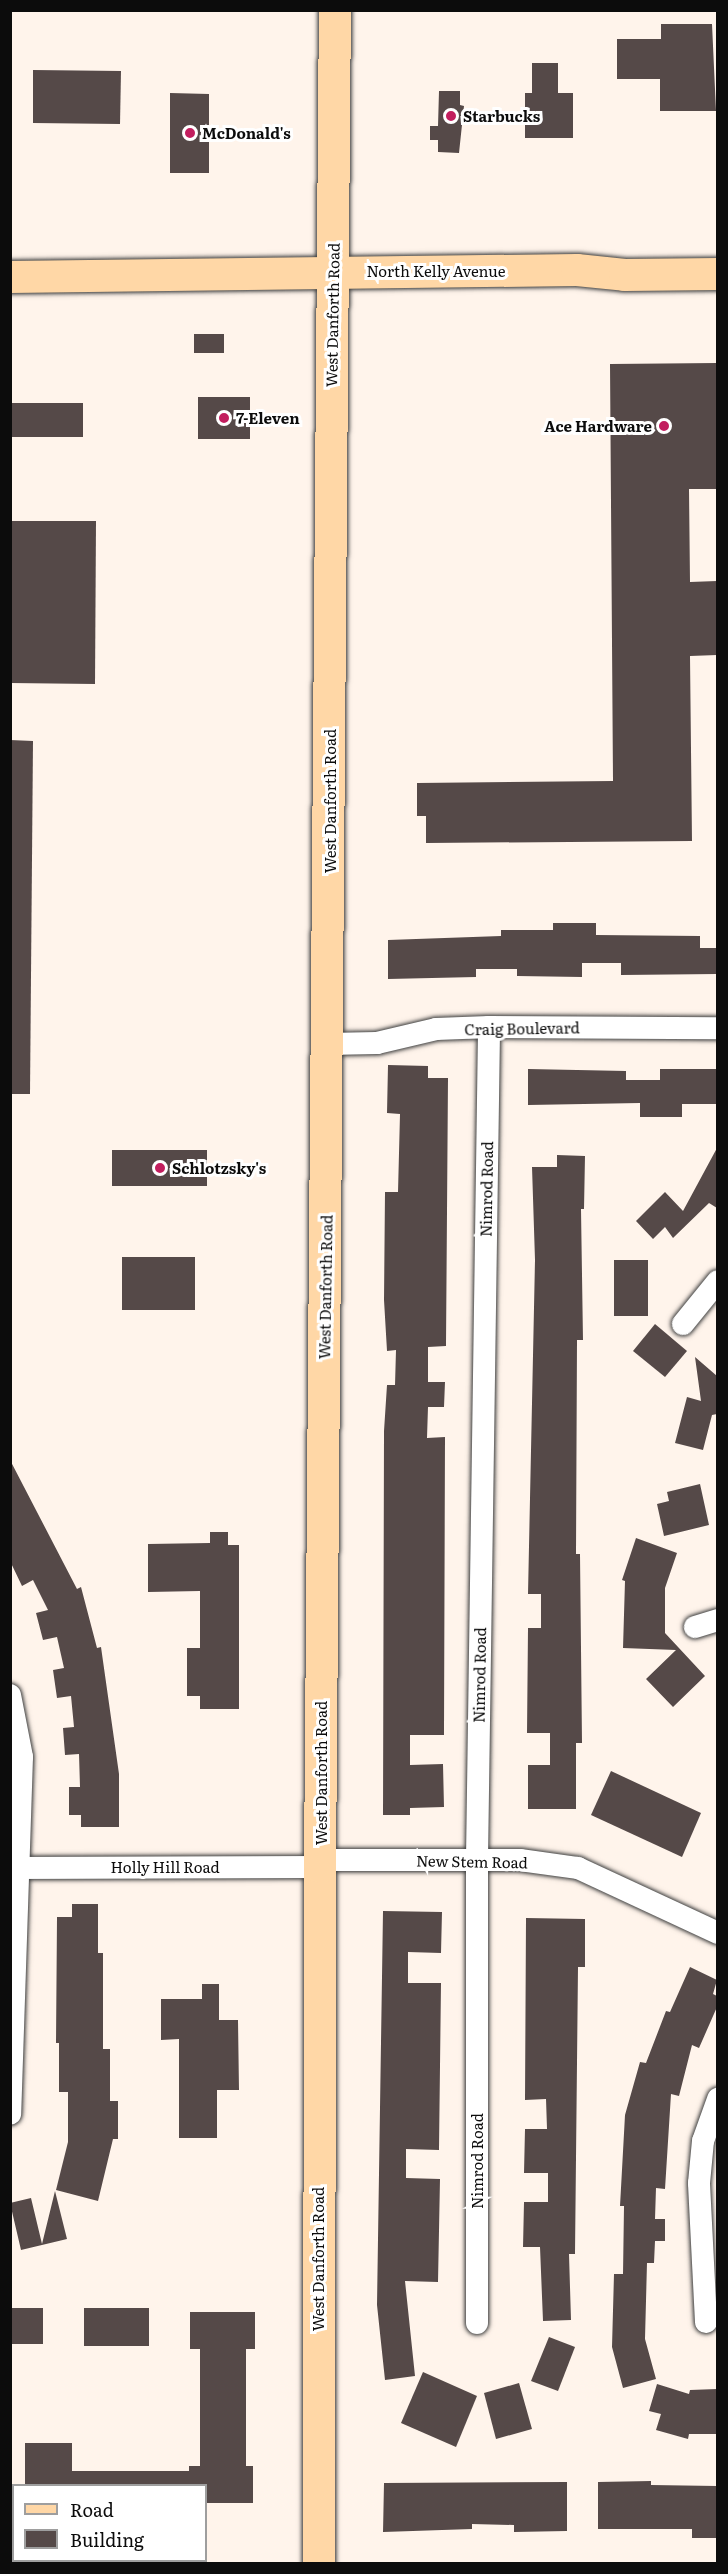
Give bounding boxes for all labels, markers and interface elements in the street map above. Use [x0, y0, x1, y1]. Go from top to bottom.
place label: Starbucks [463, 107, 540, 125]
marker: Starbucks [444, 109, 458, 123]
place label: McDonald's [202, 124, 291, 142]
marker: McDonald's [183, 126, 197, 140]
street label: West Danforth Road [322, 243, 342, 387]
street label: North Kelly Avenue [367, 262, 505, 280]
place label: 7-Eleven [236, 409, 300, 427]
marker: 7-Eleven [217, 411, 231, 425]
place label: Ace Hardware [544, 417, 652, 435]
marker: Ace Hardware [657, 419, 671, 433]
street label: West Danforth Road [321, 729, 339, 873]
street label: Craig Boulevard [464, 1018, 580, 1038]
street label: Nimrod Road [476, 1141, 496, 1237]
place label: Schlotzsky's [172, 1159, 266, 1177]
marker: Schlotzsky's [153, 1161, 167, 1175]
street label: West Danforth Road [315, 1215, 335, 1359]
street label: Nimrod Road [469, 1627, 489, 1723]
street label: West Danforth Road [312, 1701, 330, 1845]
street label: New Stem Road [416, 1851, 528, 1871]
street label: Holly Hill Road [110, 1858, 220, 1876]
street label: Nimrod Road [468, 2113, 486, 2209]
street label: West Danforth Road [309, 2187, 327, 2331]
legend [12, 2484, 207, 2562]
text: Road [70, 2496, 114, 2523]
text: Building [70, 2526, 144, 2553]

